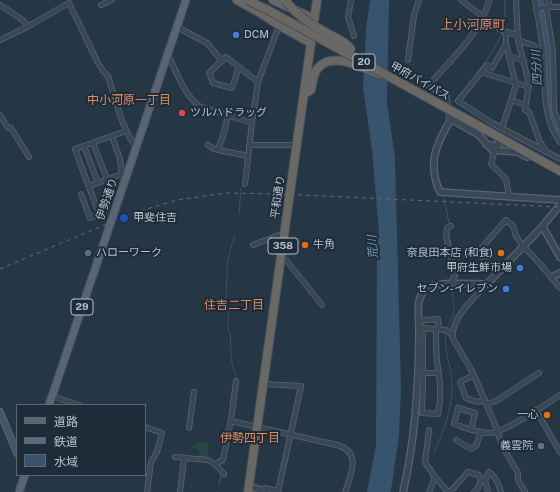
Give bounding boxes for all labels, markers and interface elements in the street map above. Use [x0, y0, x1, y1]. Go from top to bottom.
district label: 上小河原町 [441, 17, 505, 33]
place label: DCM [244, 28, 269, 42]
marker: DCM [231, 30, 241, 40]
water label: 四分川 [529, 50, 545, 86]
road number: 20 [353, 54, 375, 70]
street label: 甲府バイパス [388, 59, 452, 103]
district label: 中小河原一丁目 [87, 93, 171, 107]
place label: ツルハドラッグ [190, 106, 267, 120]
marker: ツルハドラッグ [177, 108, 187, 118]
street label: 平和通り [268, 174, 288, 220]
street label: 伊勢通り [94, 176, 120, 222]
place label: 甲斐住吉 [133, 211, 177, 225]
marker: 甲斐住吉 [118, 212, 130, 224]
water label: 荒川 [365, 234, 381, 260]
road number: 358 [268, 238, 298, 254]
place label: 牛角 [313, 238, 335, 252]
marker: 牛角 [300, 240, 310, 250]
place label: ハローワーク [96, 246, 162, 260]
place label: 奈良田本店 (和食) [407, 246, 493, 260]
marker: ハローワーク [83, 248, 93, 258]
marker: 奈良田本店 (和食) [496, 248, 506, 258]
place label: 甲府生鮮市場 [446, 261, 512, 275]
marker: 甲府生鮮市場 [515, 263, 525, 273]
place label: セブン-イレブン [417, 282, 498, 296]
marker: セブン-イレブン [501, 284, 511, 294]
district label: 住吉二丁目 [204, 298, 264, 312]
road number: 29 [71, 299, 93, 315]
legend [16, 404, 146, 476]
place label: 一心 [517, 408, 539, 422]
marker: 一心 [542, 410, 552, 420]
text: 道路 [54, 415, 78, 429]
district label: 伊勢四丁目 [220, 431, 280, 445]
text: 鉄道 [54, 435, 78, 449]
place label: 義雲院 [500, 439, 533, 453]
marker: 義雲院 [536, 441, 546, 451]
text: 水域 [54, 455, 78, 469]

